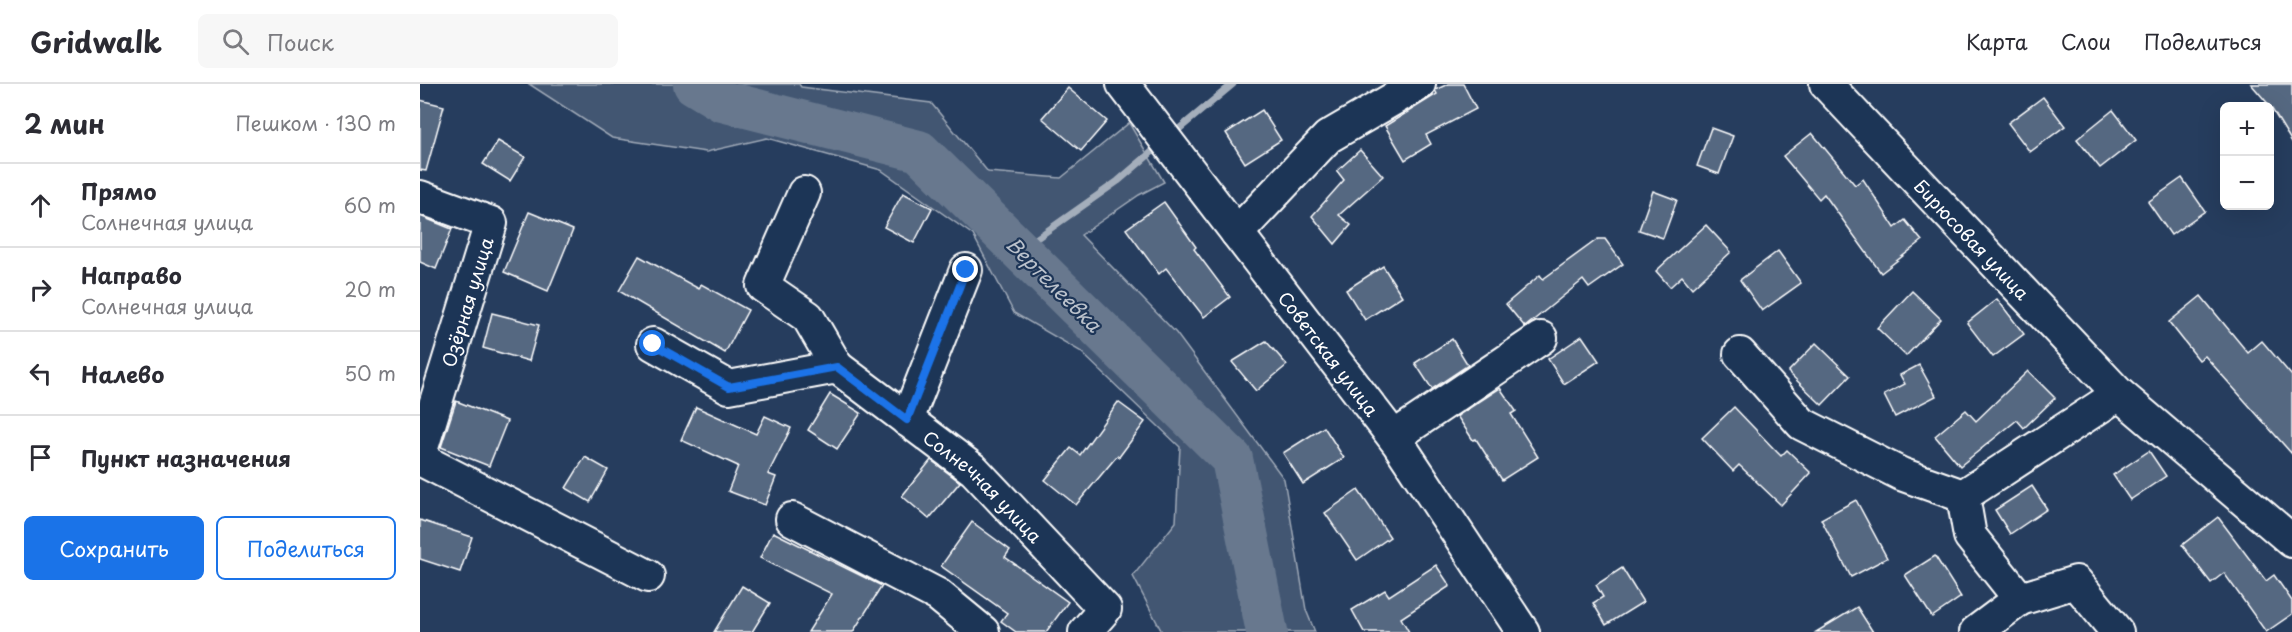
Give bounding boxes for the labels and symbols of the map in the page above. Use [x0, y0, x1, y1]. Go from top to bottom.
street label: Бирюсовая улица [1908, 172, 2037, 306]
water label: Вертелеевка [1000, 230, 1109, 339]
street label: Озёрная улица [434, 233, 500, 370]
route end [952, 256, 978, 282]
street label: Советская улица [1272, 285, 1386, 422]
route start [639, 330, 665, 356]
street label: Солнечная улица [918, 423, 1049, 549]

